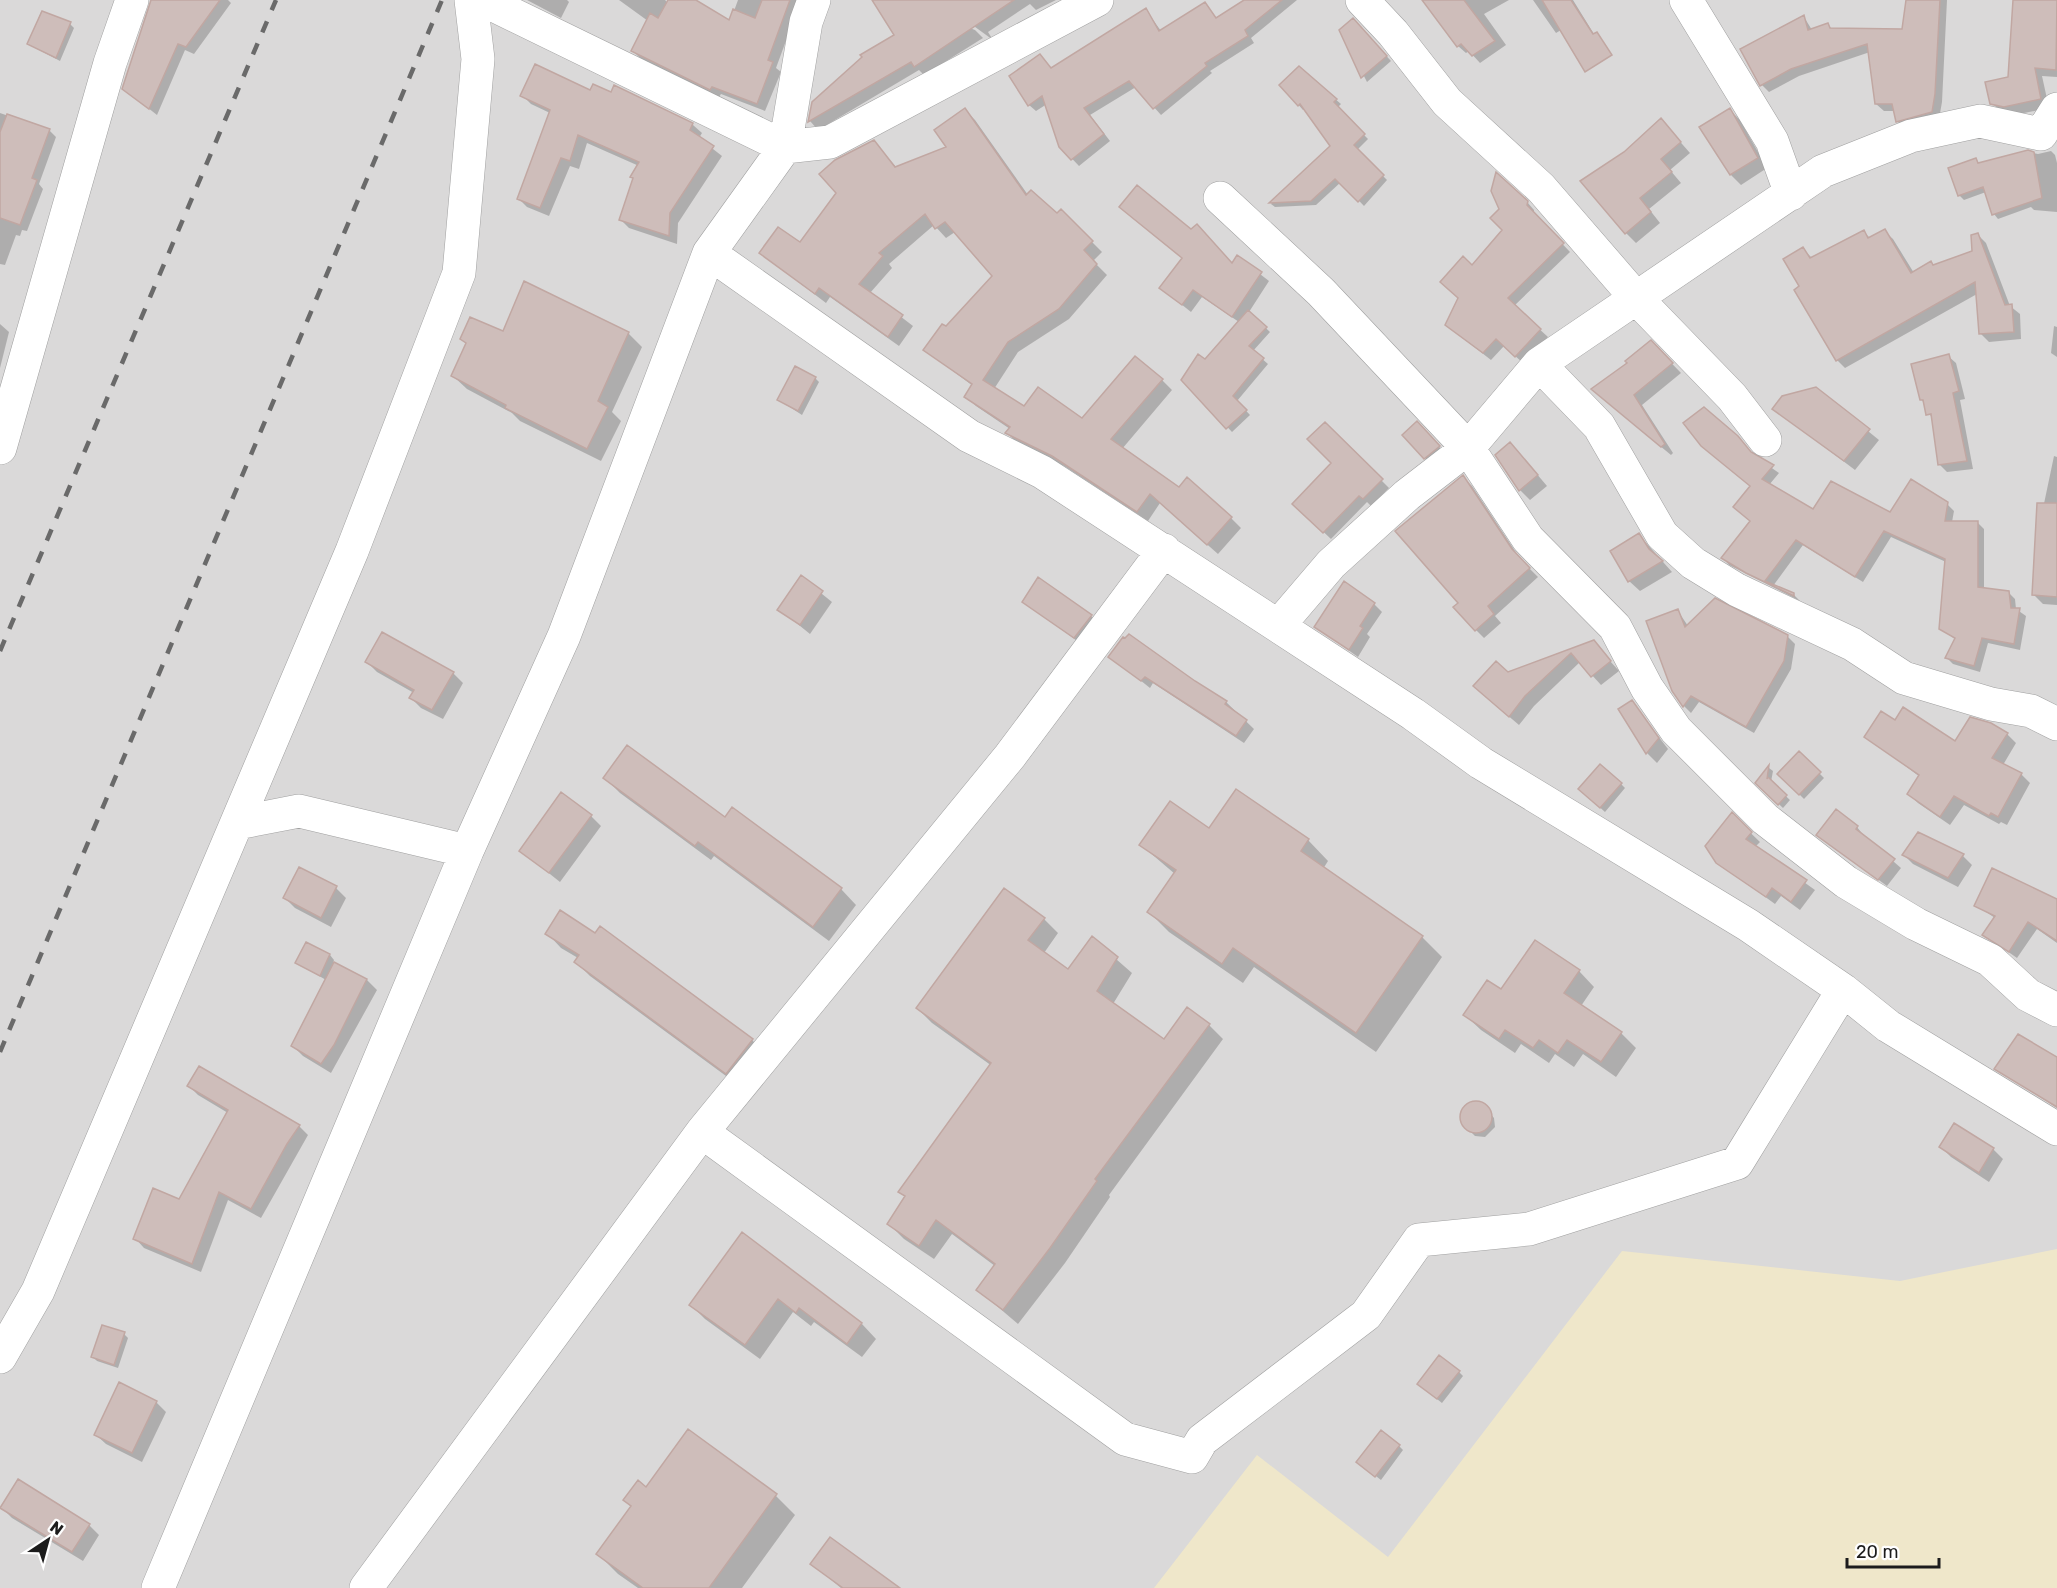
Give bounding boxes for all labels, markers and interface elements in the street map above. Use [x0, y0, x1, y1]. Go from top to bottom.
north arrow [18, 1510, 78, 1570]
text: N [46, 1517, 67, 1539]
scale bar [1847, 1531, 1938, 1569]
text: 20 m [1856, 1541, 1898, 1563]

